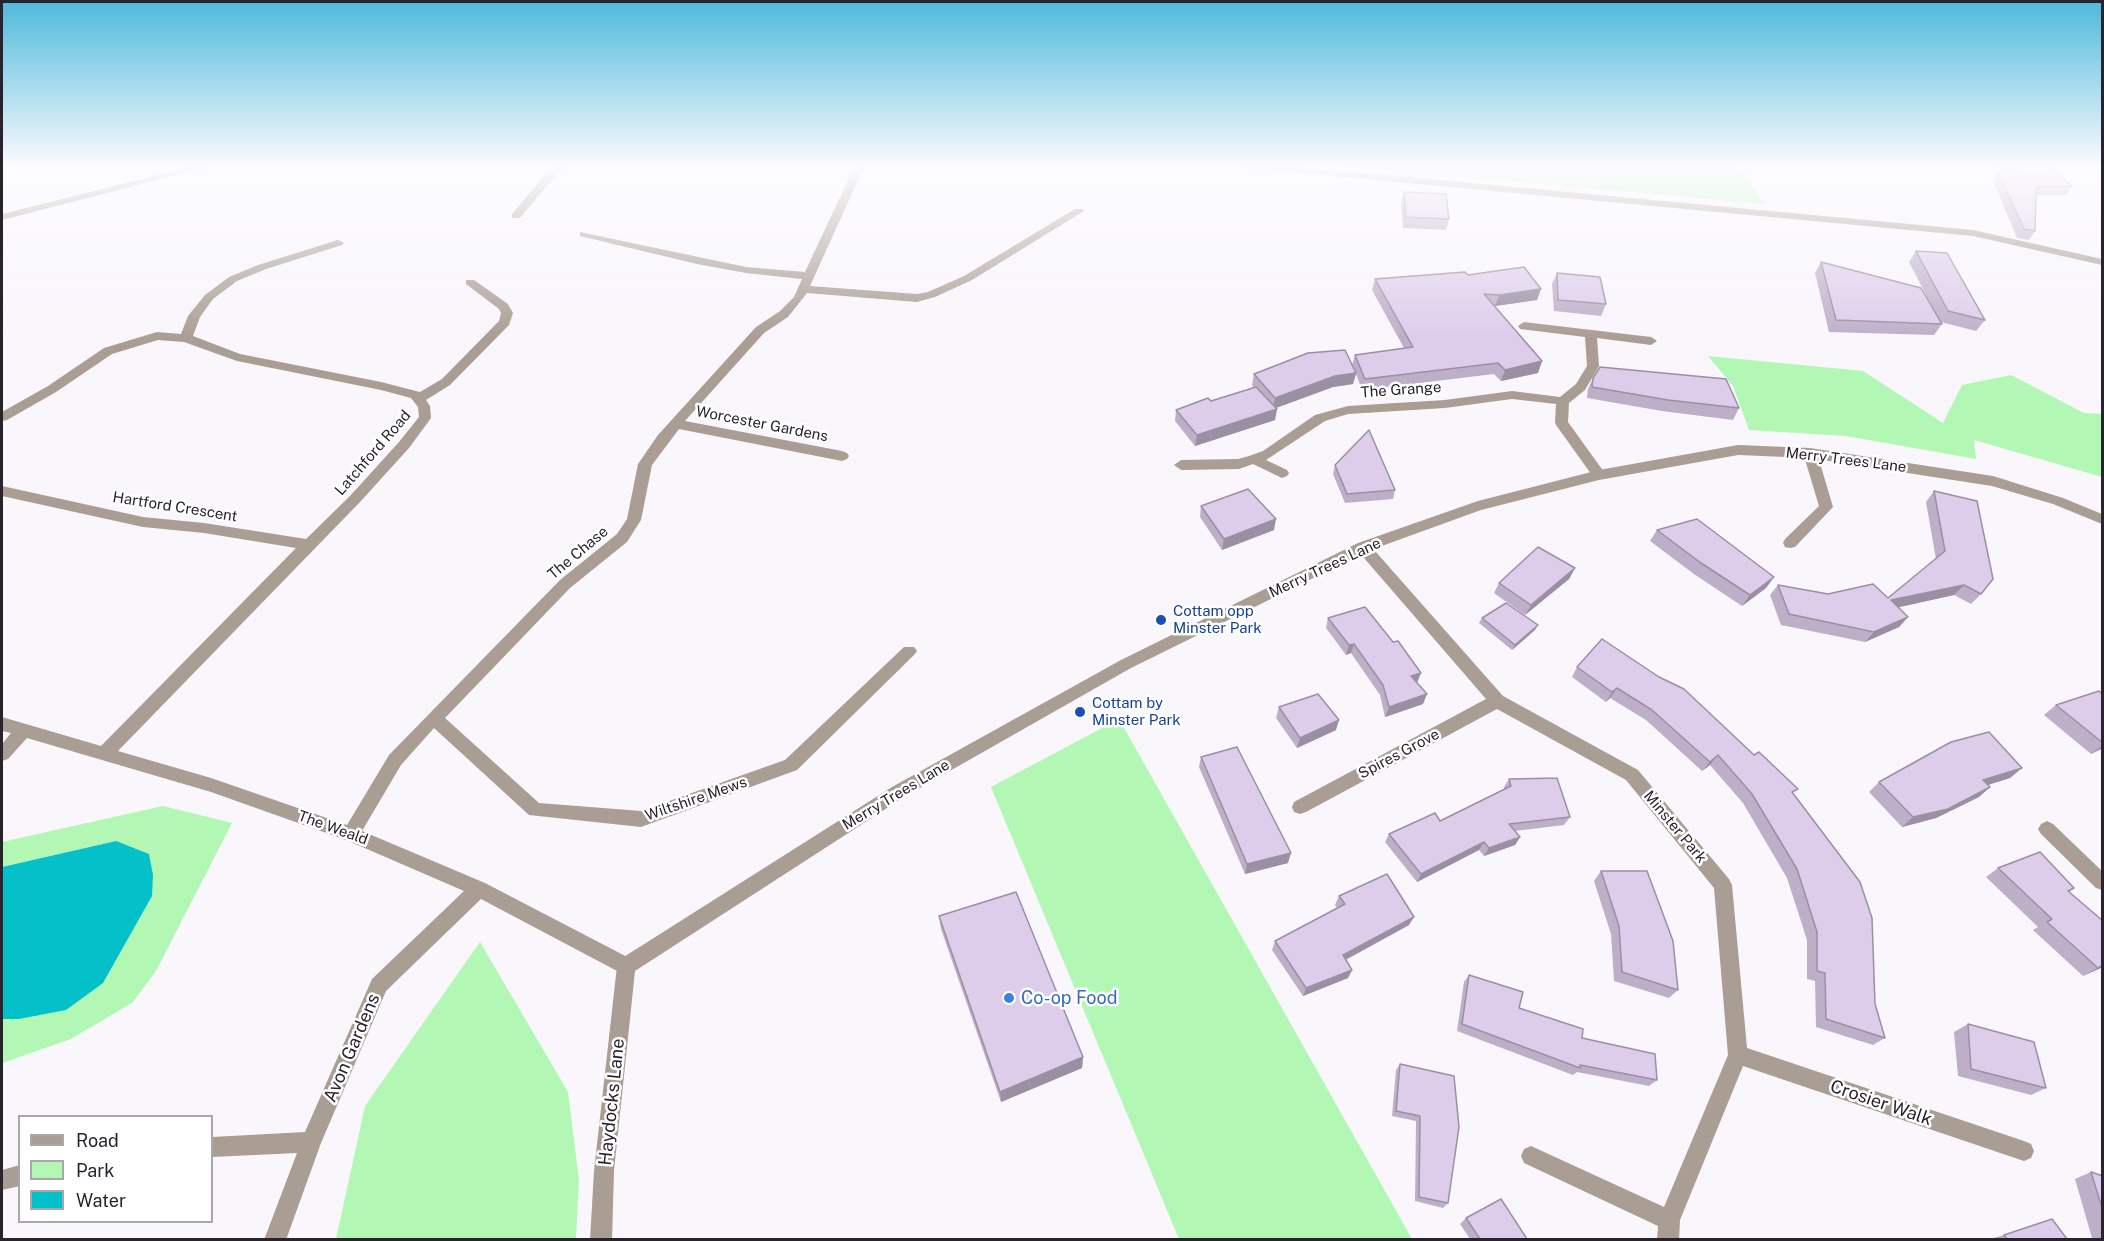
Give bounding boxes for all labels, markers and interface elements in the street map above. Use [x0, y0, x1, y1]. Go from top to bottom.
street label: The Grange [1360, 378, 1442, 402]
street label: Worcester Gardens [694, 402, 830, 446]
street label: Latchford Road [331, 407, 415, 499]
street label: Merry Trees Lane [1785, 444, 1907, 476]
street label: Hartford Crescent [111, 488, 239, 526]
street label: The Chase [544, 523, 612, 583]
street label: Merry Trees Lane [1266, 534, 1384, 602]
place label: Cottam opp Minster Park [1173, 602, 1262, 637]
marker: Cottam opp Minster Park [1154, 613, 1168, 627]
place label: Cottam by Minster Park [1092, 694, 1181, 729]
marker: Cottam by Minster Park [1073, 705, 1087, 719]
street label: Spires Grove [1355, 725, 1443, 783]
street label: Merry Trees Lane [839, 756, 953, 834]
street label: Wiltshire Mews [643, 773, 749, 825]
street label: Minster Park [1640, 787, 1710, 867]
street label: The Weald [296, 807, 370, 849]
place label: Co-op Food [1021, 987, 1117, 1009]
street label: Avon Gardens [319, 990, 385, 1106]
marker: Co-op Food [1002, 991, 1016, 1005]
street label: Haydocks Lane [595, 1038, 629, 1166]
street label: Crosier Walk [1827, 1075, 1935, 1131]
legend [18, 1115, 213, 1223]
text: Road [76, 1130, 119, 1151]
text: Park [76, 1160, 114, 1181]
text: Water [76, 1190, 126, 1211]

